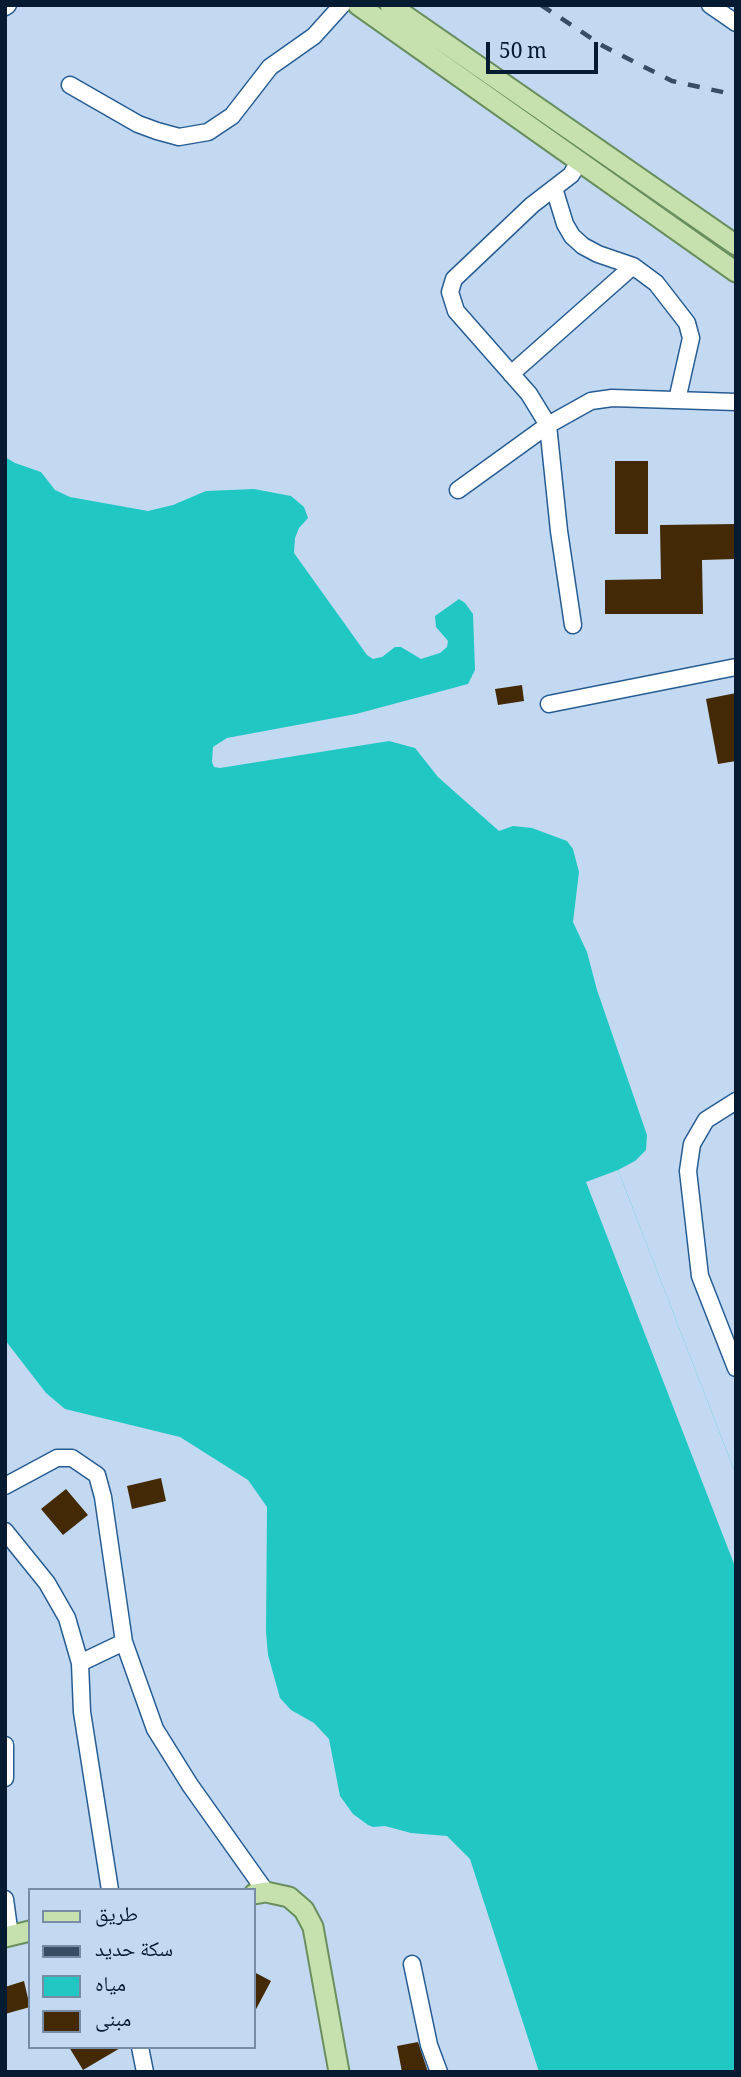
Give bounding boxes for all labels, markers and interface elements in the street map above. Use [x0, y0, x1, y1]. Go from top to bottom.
scale bar [489, 28, 601, 72]
text: 50 m [499, 36, 547, 71]
legend [28, 1888, 256, 2049]
text: طريق [95, 1899, 138, 1934]
text: سكة حديد [95, 1934, 173, 1969]
text: مياه [95, 1969, 126, 2004]
text: مبنى [95, 2004, 131, 2039]

